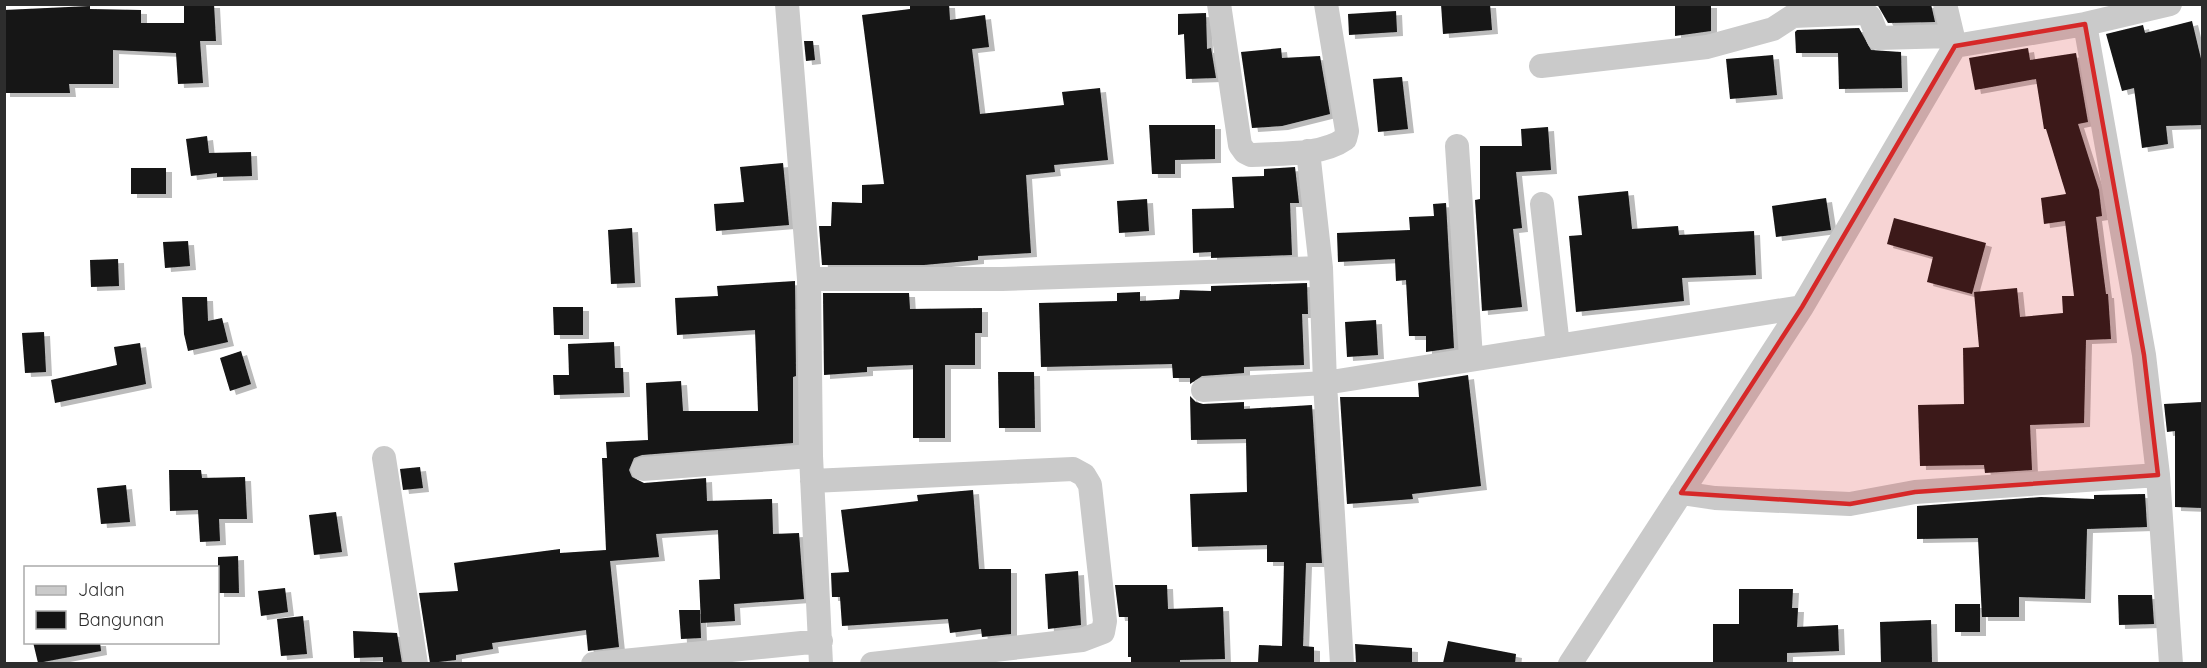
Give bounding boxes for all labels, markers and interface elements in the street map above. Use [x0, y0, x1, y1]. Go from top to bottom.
legend [24, 566, 219, 644]
text: Jalan [78, 578, 125, 601]
text: Bangunan [78, 608, 164, 631]

